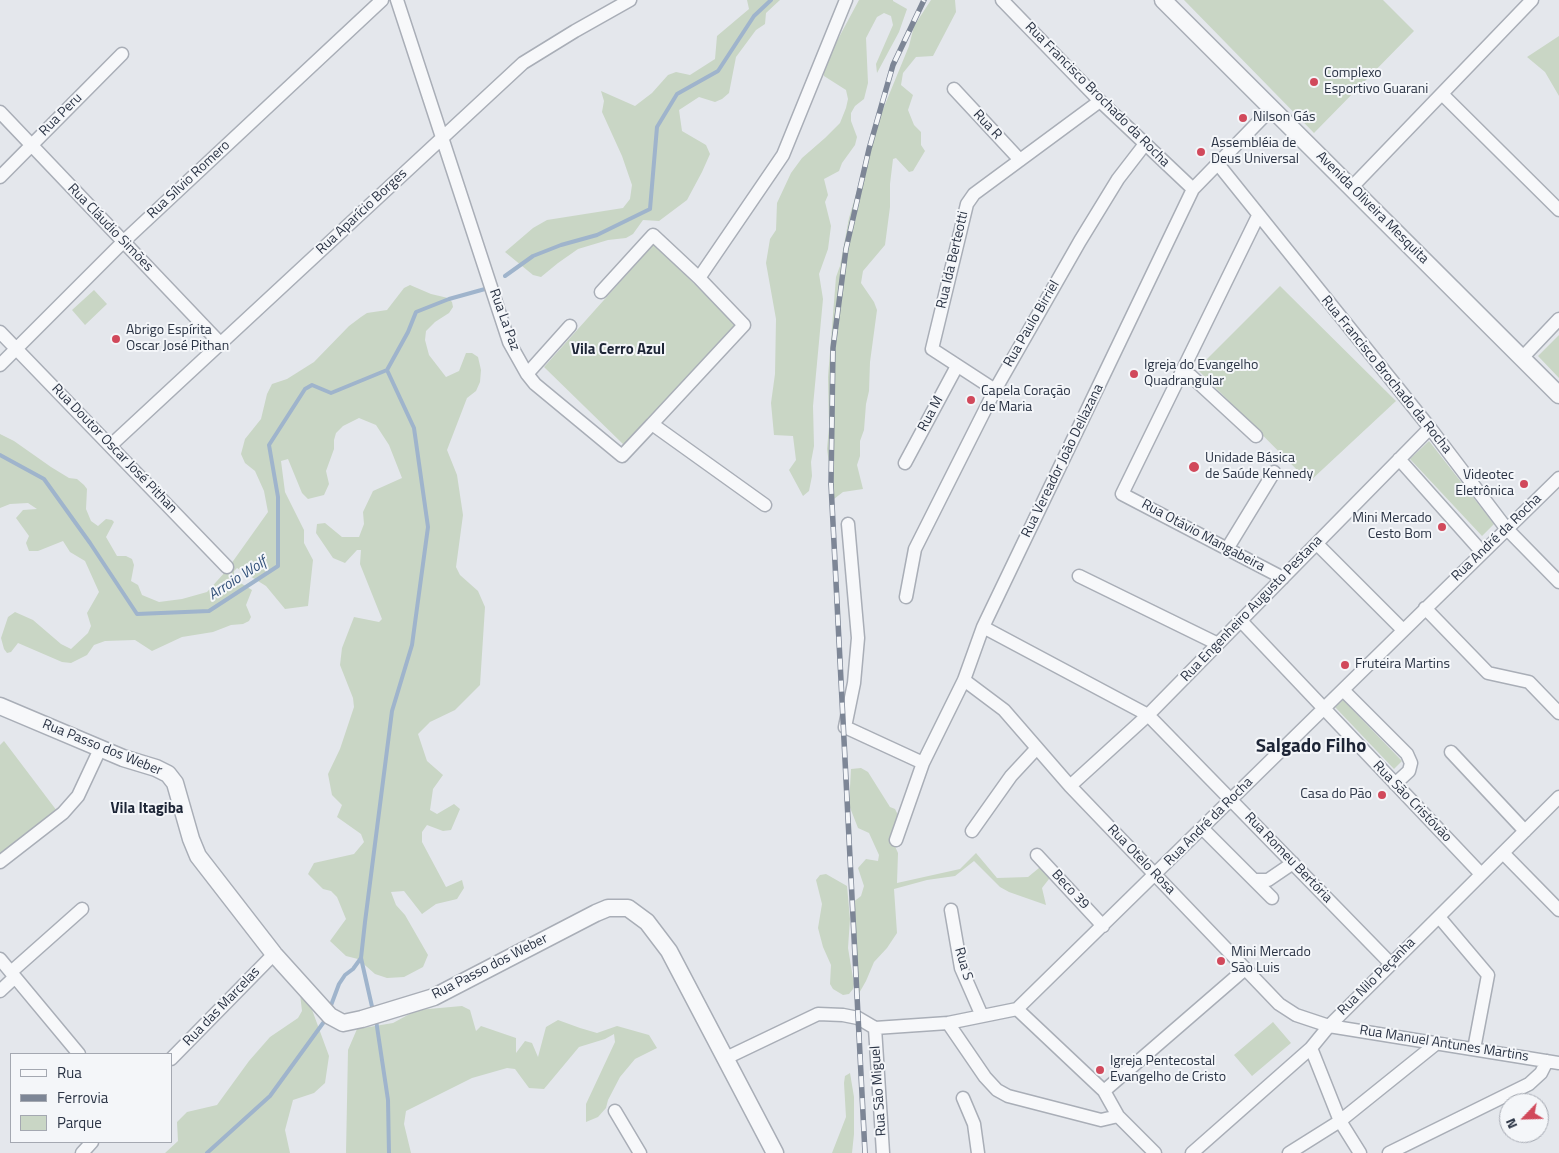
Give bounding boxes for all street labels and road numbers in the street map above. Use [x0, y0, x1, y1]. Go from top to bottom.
street label: Rua Francisco Brochado da Rocha [1021, 19, 1173, 171]
street label: Rua Peru [36, 90, 86, 140]
street label: Rua R [969, 107, 1005, 143]
street label: Rua Sílvio Romero [144, 137, 234, 223]
street label: Avenida Oliveira Mesquita [1312, 148, 1432, 268]
street label: Rua Aparício Borges [313, 166, 411, 258]
street label: Rua Cláudio Simões [64, 181, 156, 275]
street label: Rua Ida Berteotti [934, 210, 972, 310]
street label: Rua Paulo Birriel [1000, 278, 1064, 370]
street label: Rua La Paz [485, 287, 523, 353]
street label: Rua Francisco Brochado da Rocha [1317, 293, 1455, 457]
street label: Rua Doutor Oscar José Pithan [48, 381, 180, 517]
street label: Rua Vereador João Dellazana [1018, 381, 1108, 541]
street label: Rua M [915, 393, 947, 435]
street label: Rua André da Rocha [1449, 491, 1545, 585]
street label: Rua Otávio Mangabeira [1138, 496, 1268, 576]
street label: Rua Engenheiro Augusto Pestana [1178, 532, 1326, 686]
street label: Rua Passo dos Weber [40, 716, 164, 780]
street label: Rua São Cristóvão [1369, 758, 1455, 846]
street label: Rua André da Rocha [1161, 774, 1257, 870]
street label: Rua Romeu Bertória [1241, 809, 1335, 907]
street label: Rua Otelo Rosa [1104, 822, 1178, 898]
street label: Beco 39 [1048, 867, 1092, 913]
street label: Rua Passo dos Weber [429, 931, 551, 1003]
street label: Rua Nilo Peçanha [1335, 935, 1419, 1019]
street label: Rua S [950, 945, 976, 983]
street label: Rua das Marcelas [180, 964, 264, 1050]
street label: Rua Manuel Antunes Martins [1358, 1022, 1530, 1066]
street label: Rua São Miguel [867, 1045, 891, 1137]

